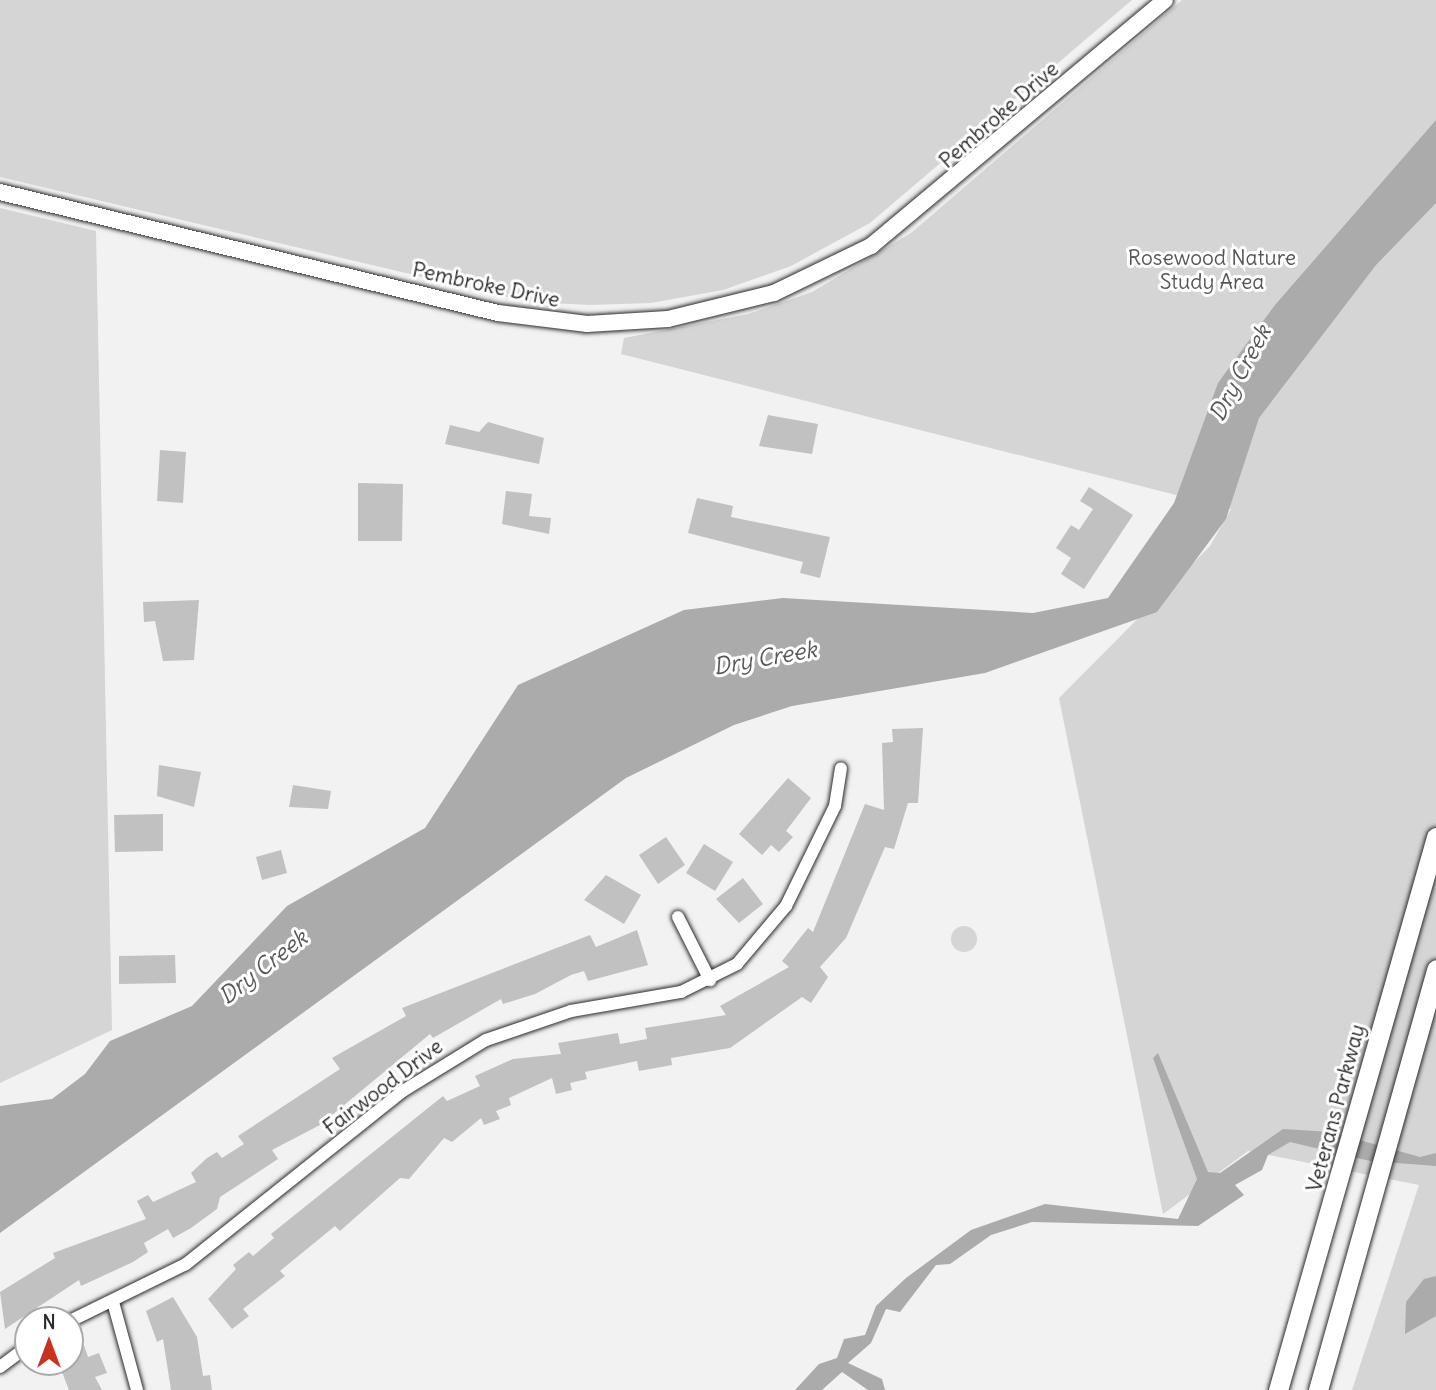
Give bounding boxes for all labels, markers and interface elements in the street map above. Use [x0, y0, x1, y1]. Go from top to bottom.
street label: Pembroke Drive [934, 56, 1064, 174]
park label: Rosewood Nature Study Area [1128, 245, 1296, 295]
street label: Pembroke Drive [410, 257, 562, 313]
water label: Dry Creek [1203, 320, 1277, 426]
water label: Dry Creek [711, 635, 819, 681]
water label: Dry Creek [213, 924, 313, 1010]
street label: Veterans Parkway [1302, 1021, 1370, 1195]
street label: Fairwood Drive [318, 1034, 448, 1140]
north arrow [14, 1306, 84, 1376]
text: N [42, 1310, 56, 1334]

